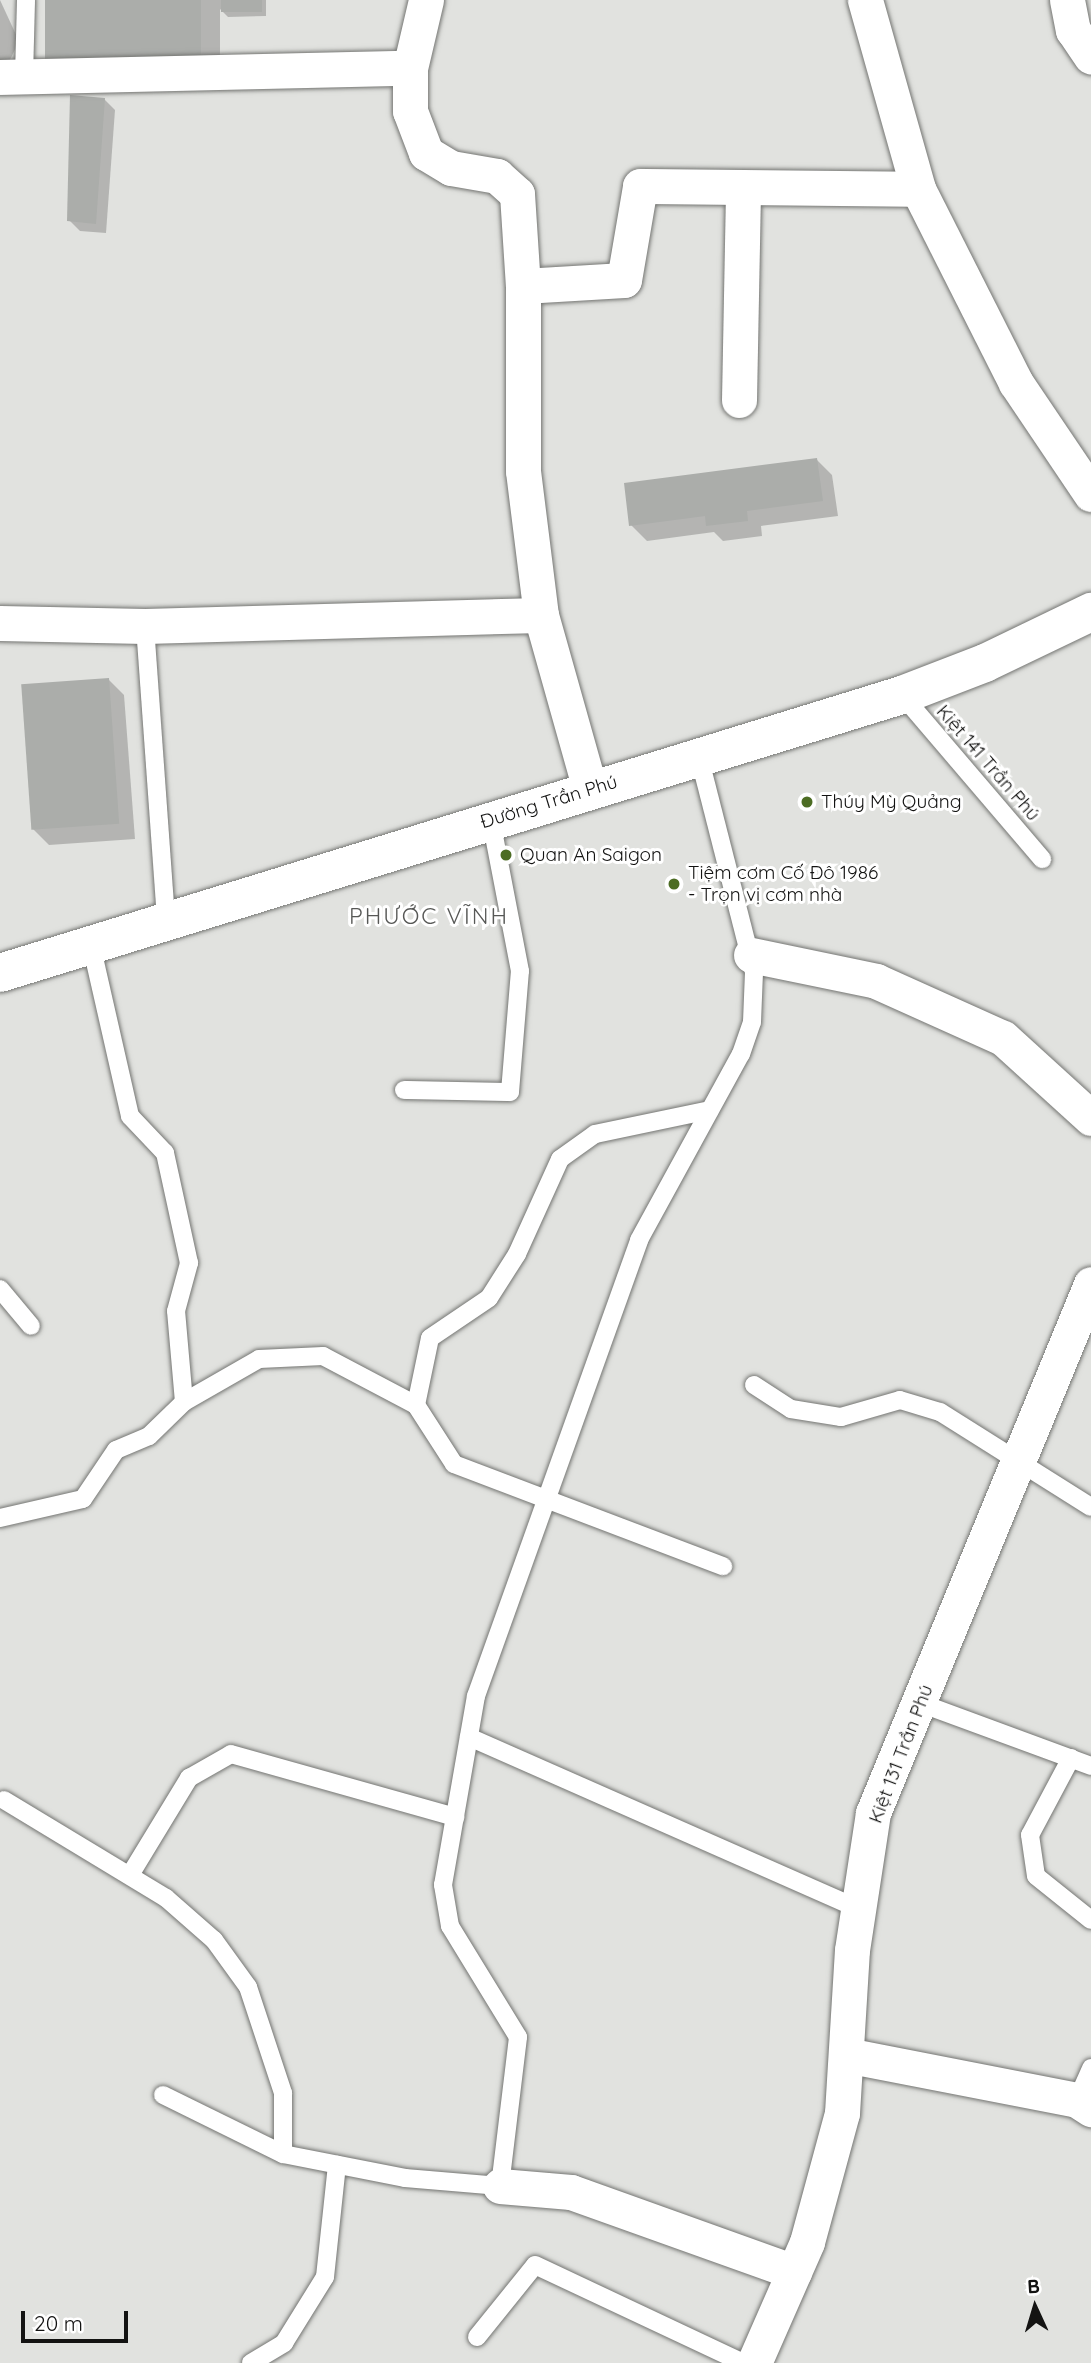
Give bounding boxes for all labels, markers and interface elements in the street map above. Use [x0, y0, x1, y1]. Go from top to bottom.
street label: Kiệt 141 Trần Phú [931, 700, 1045, 826]
street label: Đường Trần Phú [478, 770, 620, 834]
place label: Thúy Mỳ Quảng [821, 791, 962, 813]
marker: Thúy Mỳ Quảng [799, 794, 815, 810]
place label: Quan An Saigon [520, 844, 662, 866]
marker: Quan An Saigon [498, 847, 514, 863]
place label: Tiệm cơm Cố Đô 1986 - Trọn vị cơm nhà [688, 862, 878, 906]
marker: Tiệm cơm Cố Đô 1986 - Trọn vị cơm nhà [666, 876, 682, 892]
district label: PHƯỚC VĨNH [350, 902, 508, 930]
street label: Kiệt 131 Trần Phú [864, 1682, 938, 1826]
north arrow [1000, 2272, 1070, 2342]
text: B [1026, 2274, 1041, 2298]
scale bar [24, 2296, 131, 2340]
text: 20 m [34, 2310, 83, 2336]

